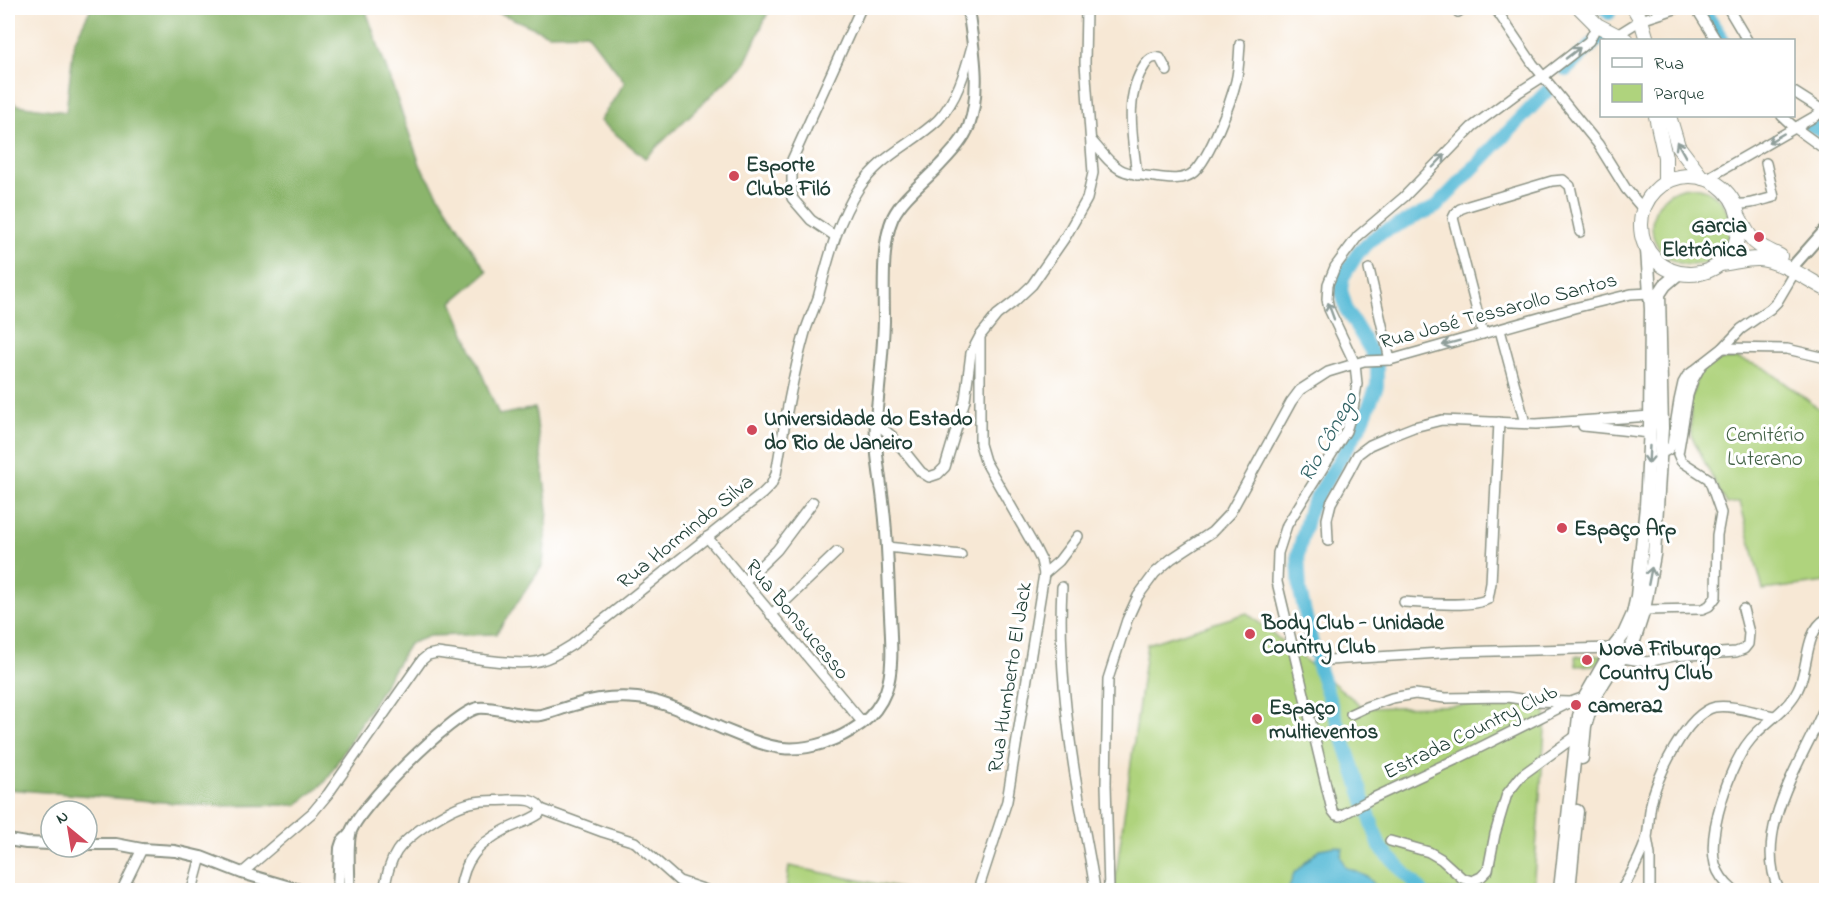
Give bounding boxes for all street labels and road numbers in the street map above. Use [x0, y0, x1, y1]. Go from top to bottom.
street label: Rua José Tessarollo Santos [1376, 266, 1621, 358]
street label: Rua Hormindo Silva [611, 468, 761, 597]
street label: Rua Bonsucesso [737, 553, 856, 687]
street label: Rua Humberto El Jack [981, 579, 1041, 775]
street label: Estrada Country Club [1379, 678, 1564, 790]

